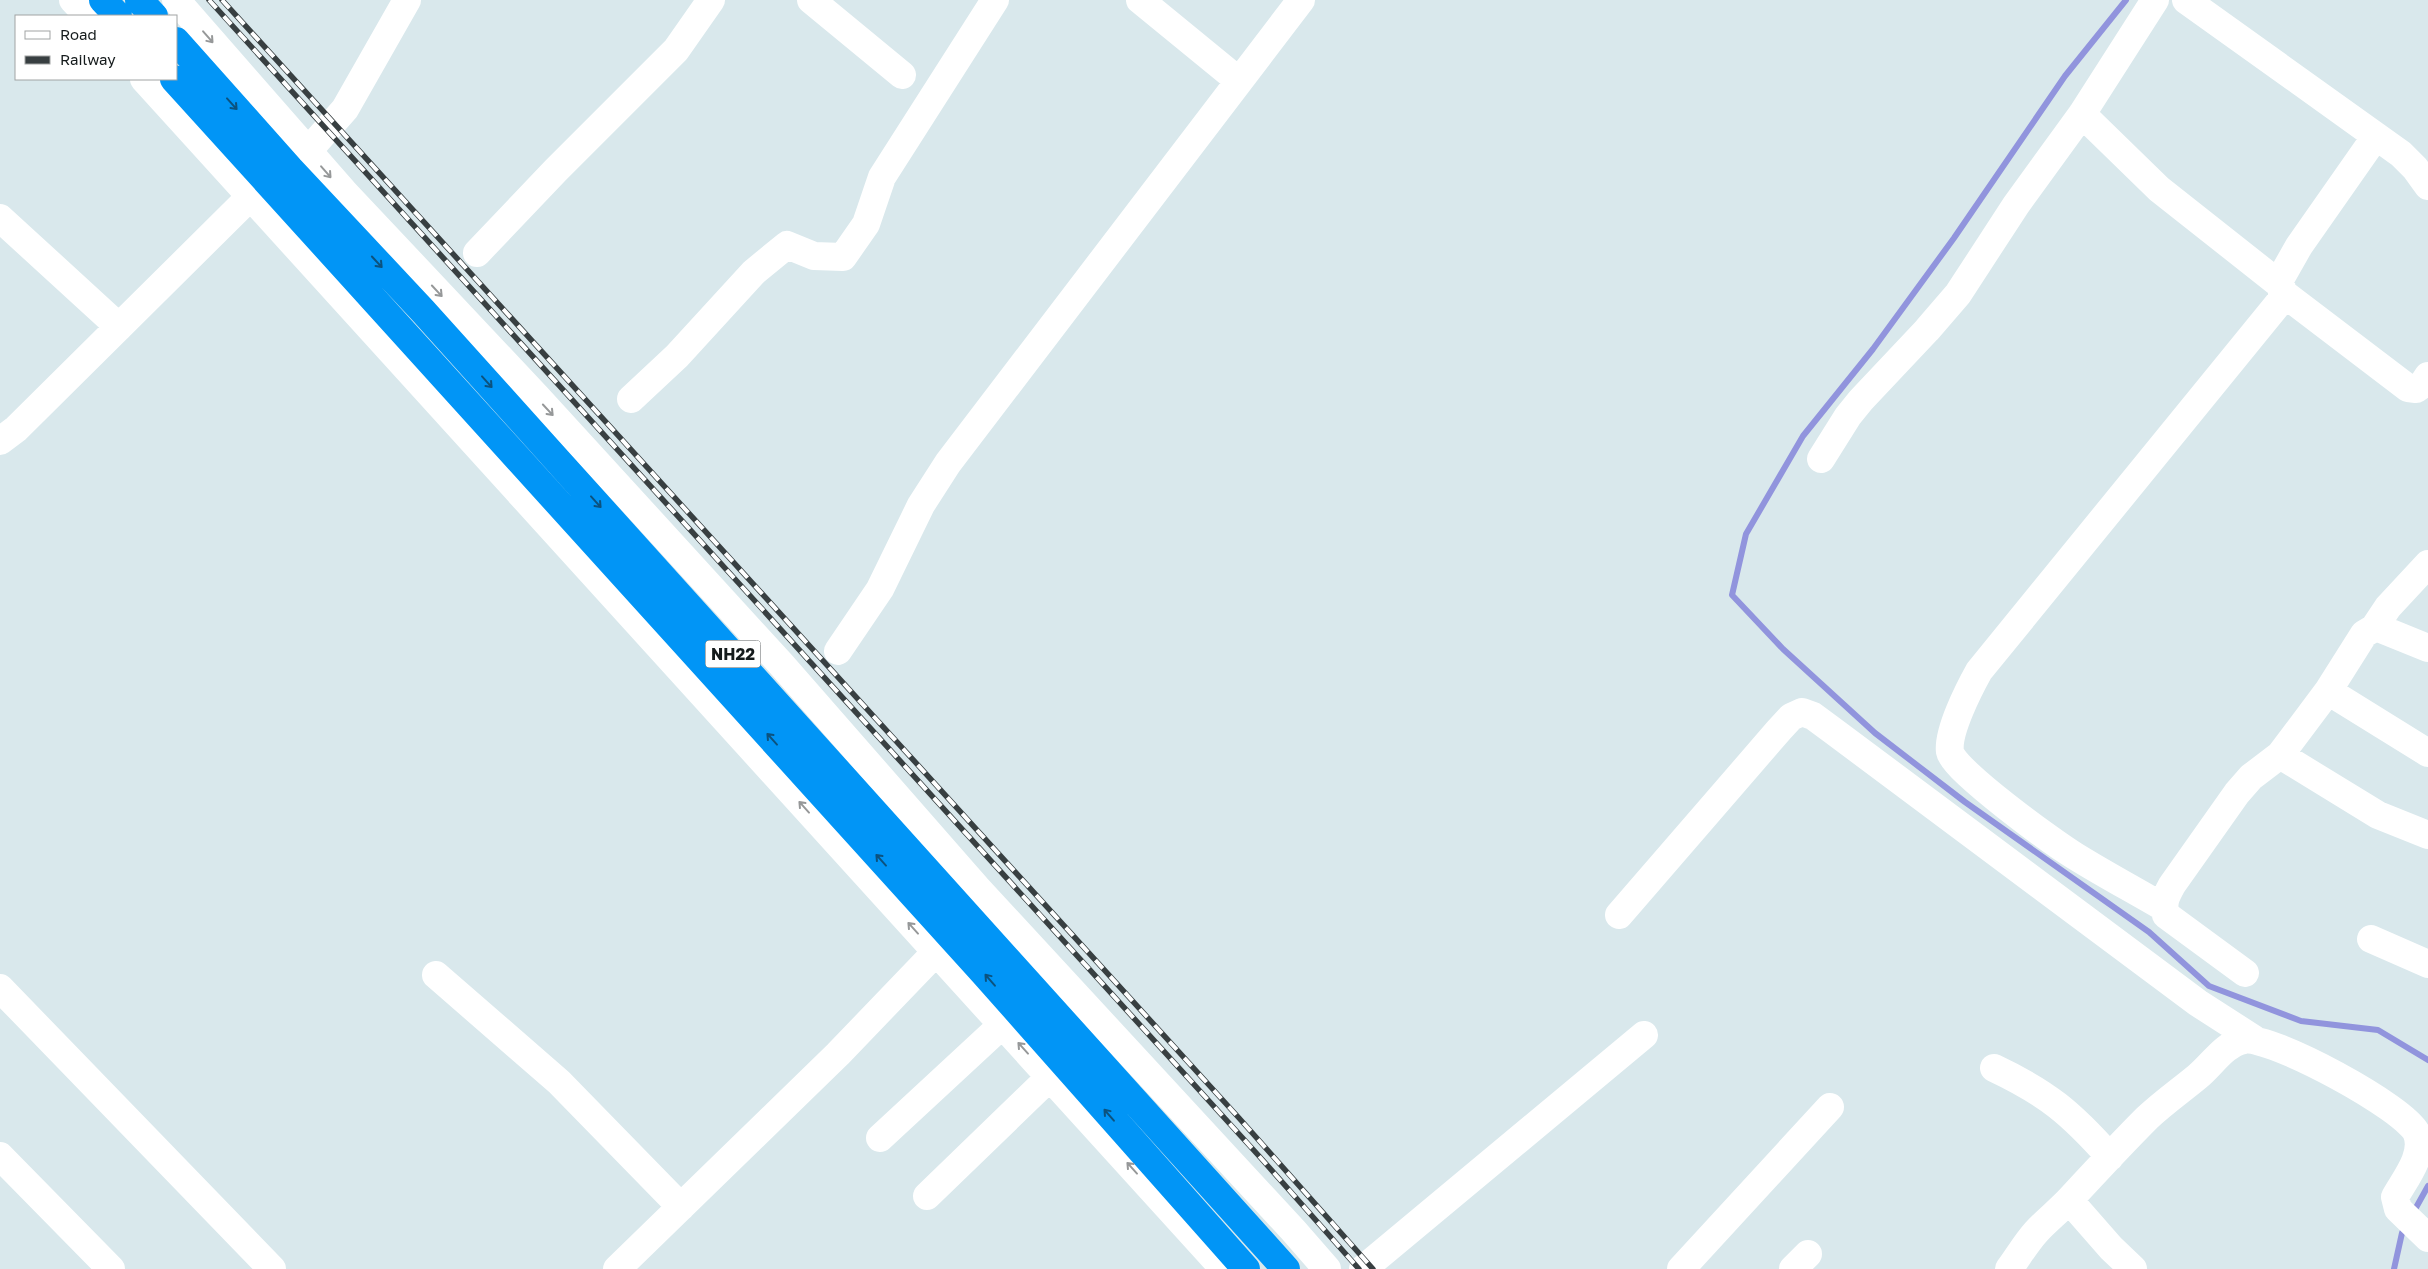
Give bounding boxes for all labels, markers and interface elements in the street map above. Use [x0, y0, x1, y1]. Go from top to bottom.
legend [15, 15, 178, 80]
text: Road [60, 25, 97, 43]
one-way arrow [202, 30, 213, 43]
text: Railway [60, 50, 116, 68]
one-way arrow [226, 97, 238, 110]
one-way arrow [321, 165, 332, 178]
one-way arrow [371, 256, 383, 269]
one-way arrow [431, 285, 443, 297]
one-way arrow [481, 375, 493, 388]
one-way arrow [542, 403, 554, 416]
one-way arrow [590, 496, 602, 509]
road number: NH22 [706, 641, 760, 668]
one-way arrow [767, 733, 778, 746]
one-way arrow [798, 801, 810, 814]
one-way arrow [875, 853, 887, 866]
one-way arrow [908, 921, 919, 934]
one-way arrow [985, 974, 996, 987]
one-way arrow [1017, 1041, 1029, 1054]
one-way arrow [1104, 1109, 1115, 1122]
one-way arrow [1126, 1162, 1138, 1174]

